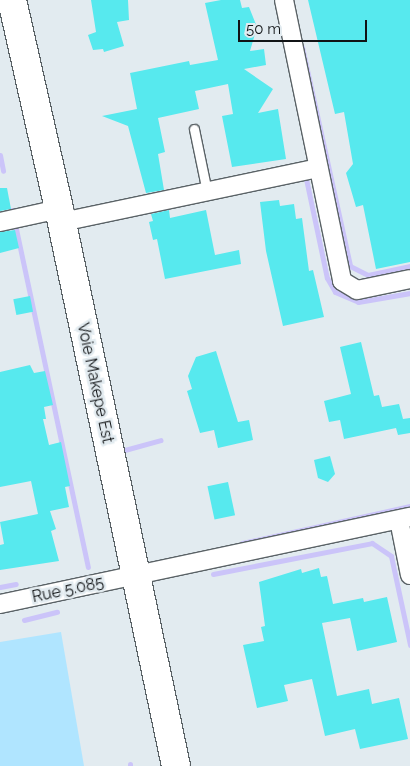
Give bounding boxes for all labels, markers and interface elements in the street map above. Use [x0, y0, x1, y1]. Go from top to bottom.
scale bar [240, 10, 369, 42]
text: 50 m [246, 20, 281, 38]
street label: Voie Makepe Est [73, 321, 117, 445]
street label: Rue 5.085 [30, 573, 106, 607]

